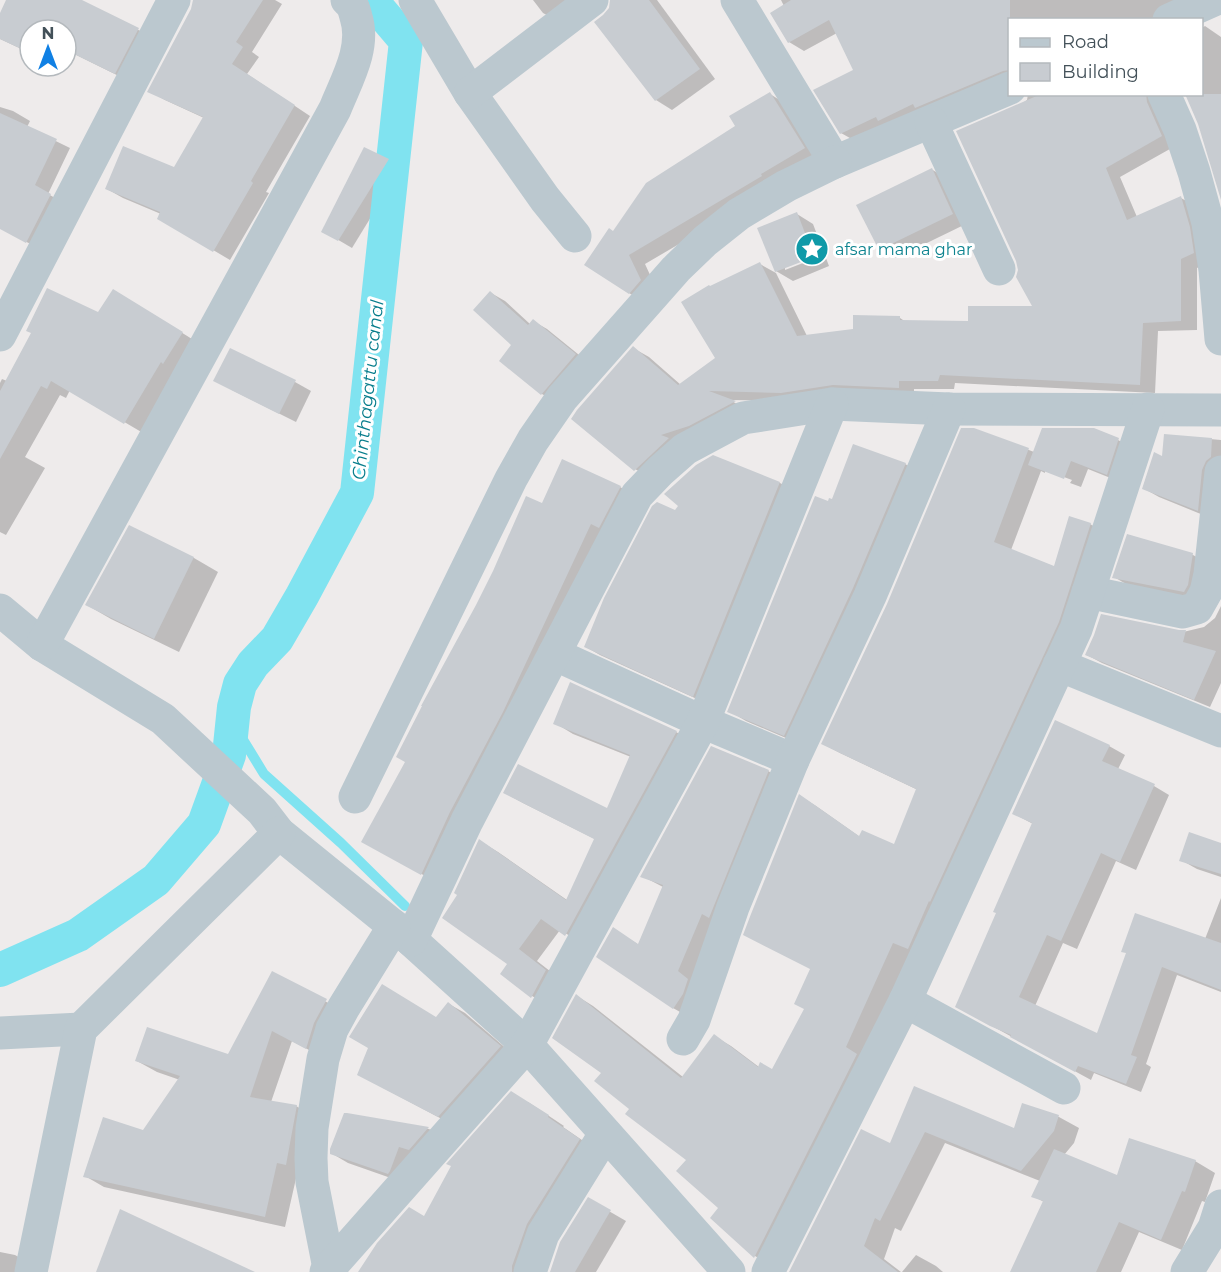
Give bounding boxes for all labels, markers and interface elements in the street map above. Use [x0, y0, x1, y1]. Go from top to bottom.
north arrow [18, 18, 78, 78]
legend [1008, 18, 1203, 96]
text: N [42, 24, 54, 43]
text: Road [1062, 31, 1109, 53]
text: Building [1062, 61, 1139, 83]
place icon: afsar mama ghar [794, 231, 830, 267]
place label: afsar mama ghar [835, 240, 972, 259]
water label: Chinthagattu canal [348, 299, 388, 481]

